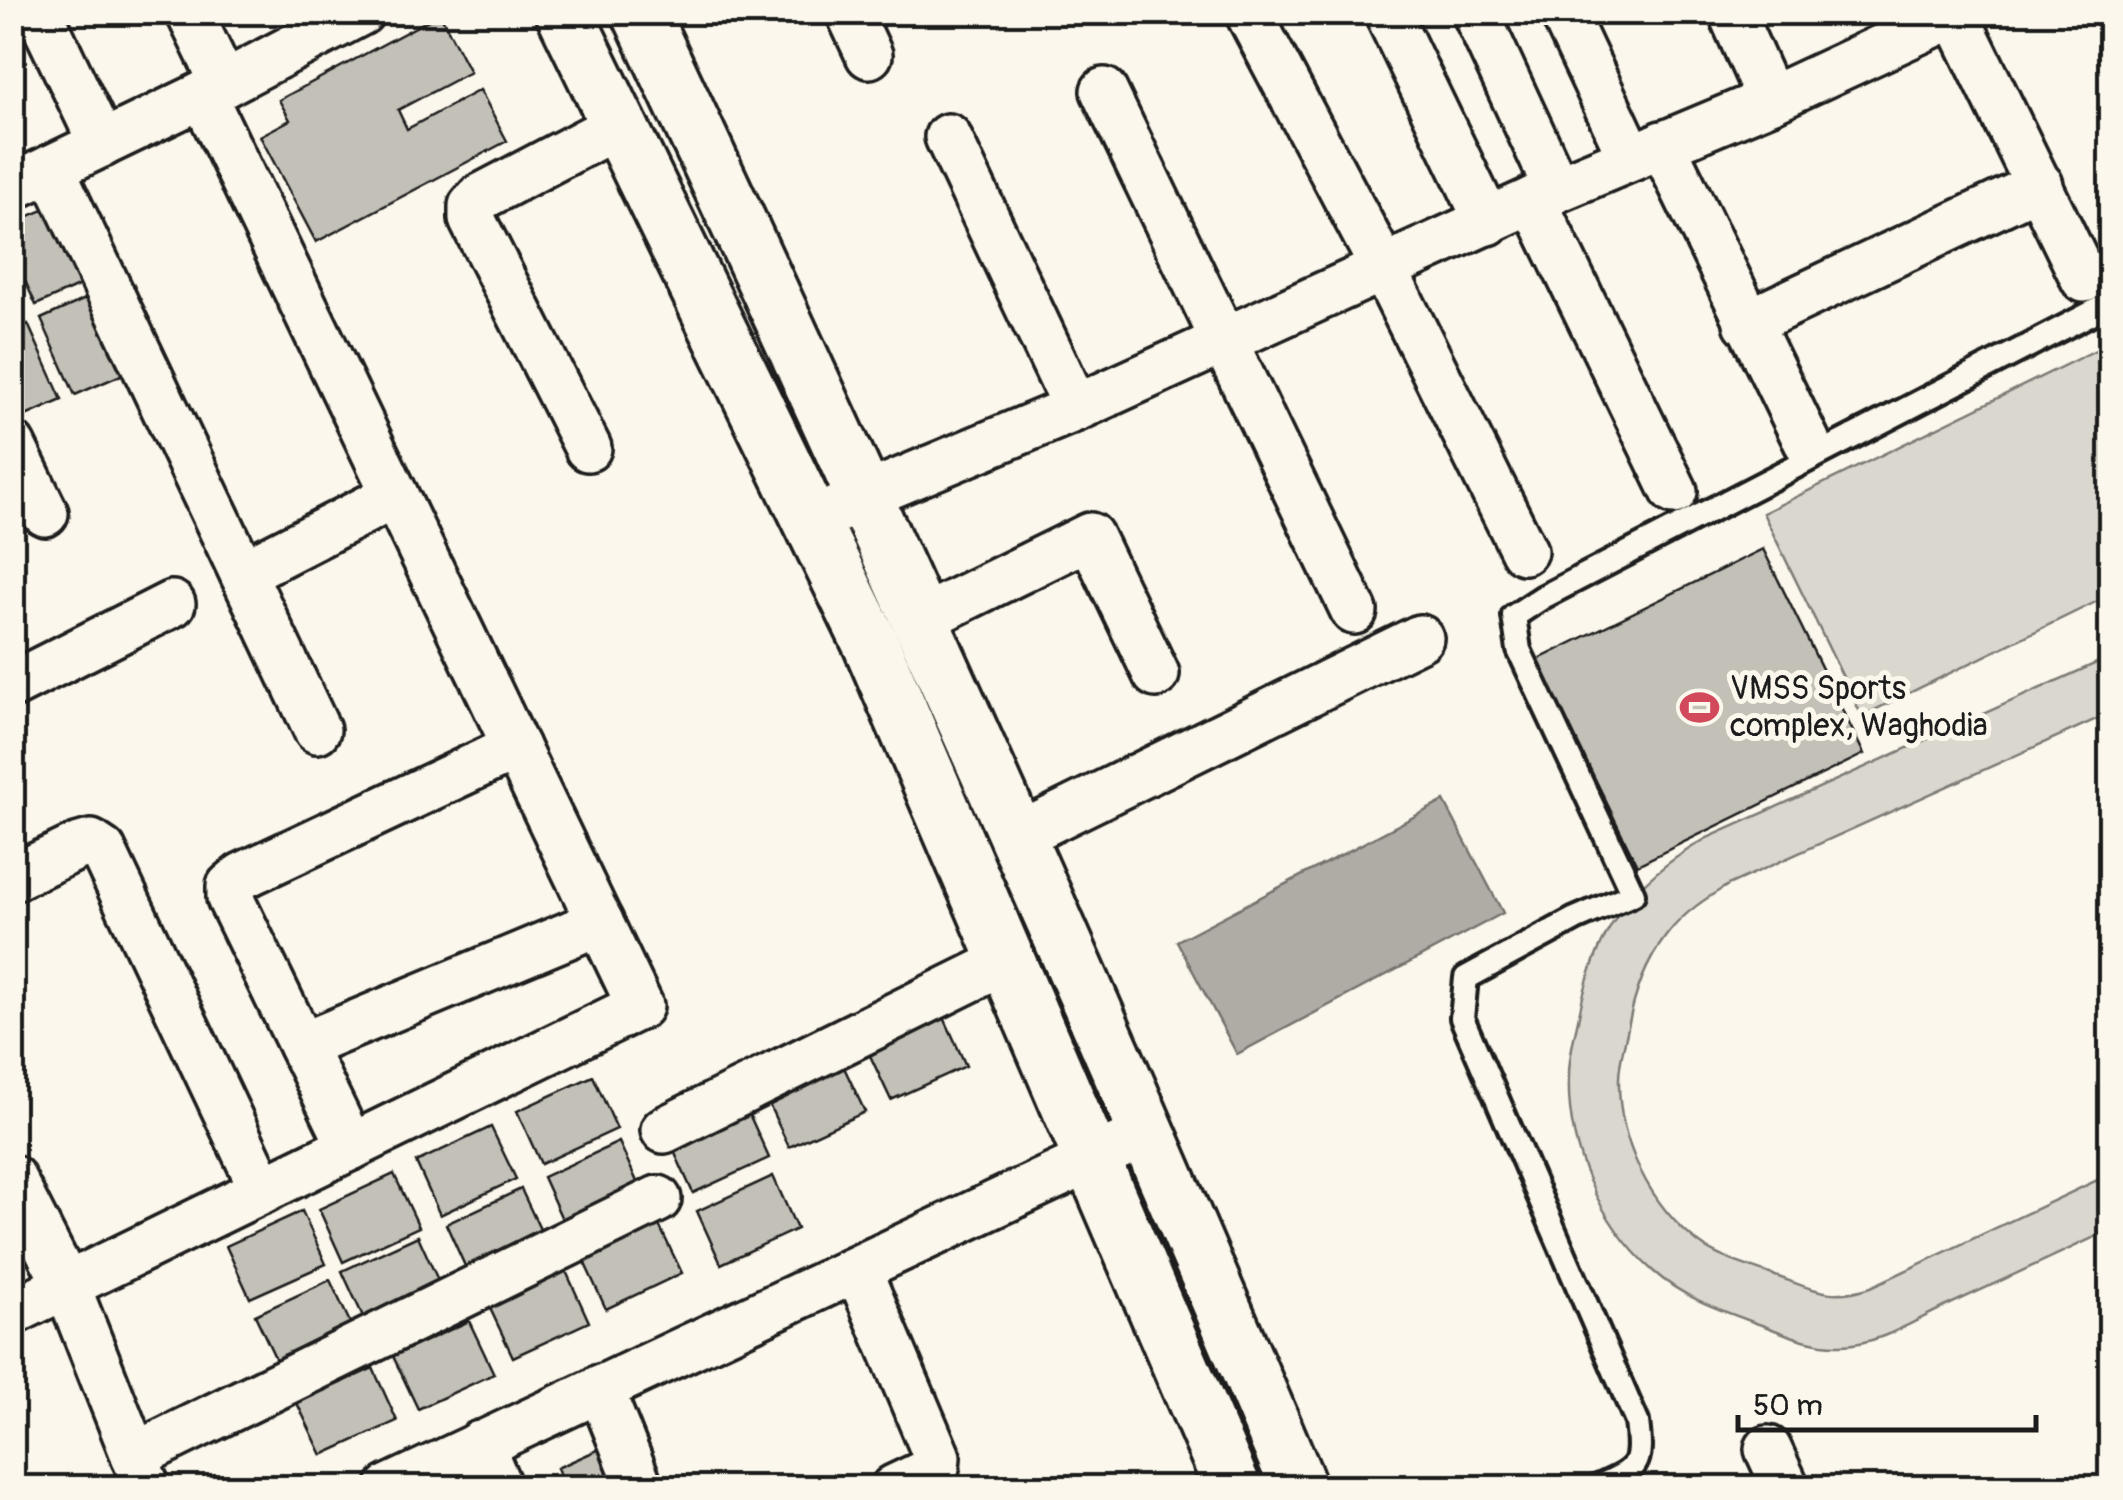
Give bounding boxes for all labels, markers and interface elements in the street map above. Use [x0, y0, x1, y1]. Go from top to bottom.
place label: VMSS Sports complex, Waghodia [1730, 669, 1988, 746]
sports icon: VMSS Sports complex, Waghodia [1679, 686, 1721, 728]
scale bar [1738, 1370, 2036, 1432]
text: 50 m [1753, 1387, 1823, 1424]

